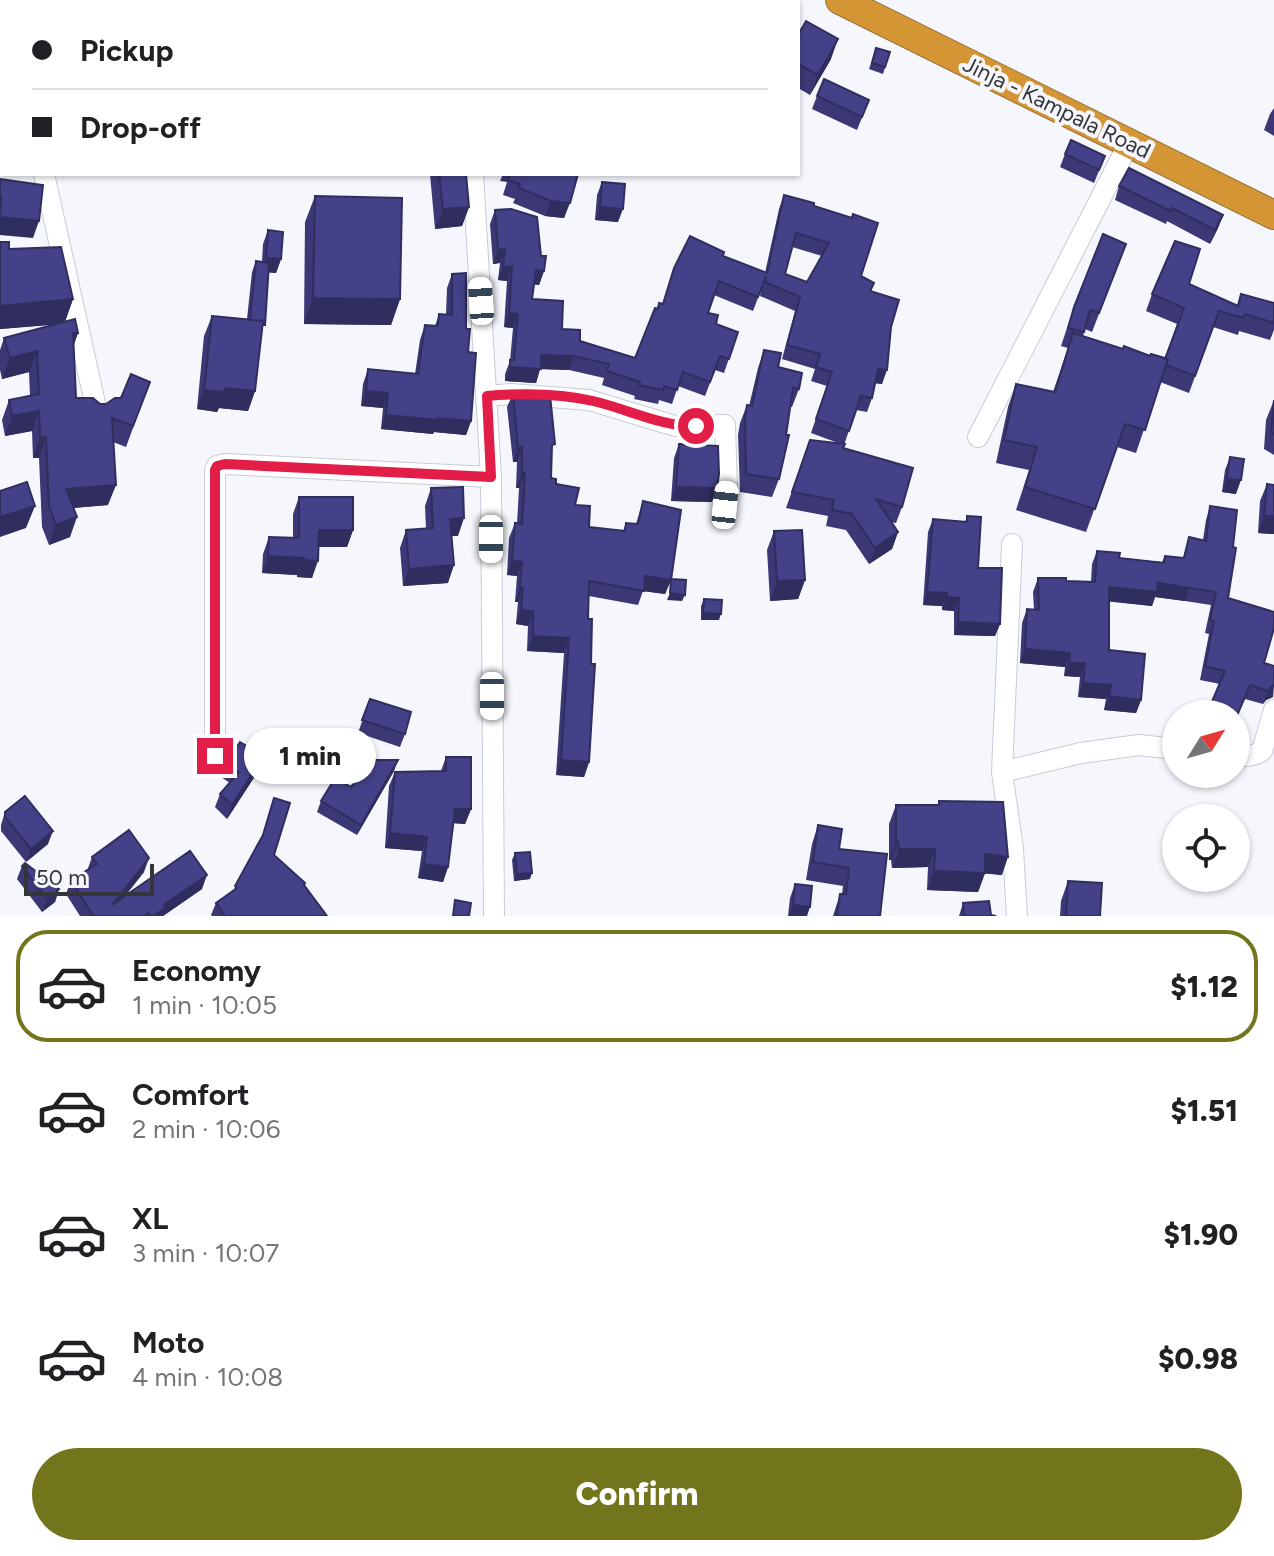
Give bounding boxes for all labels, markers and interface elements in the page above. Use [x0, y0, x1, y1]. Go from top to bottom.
text: Pickup [80, 32, 174, 69]
street label: Jinja - Kampala Road [959, 50, 1155, 165]
text: Drop-off [80, 109, 201, 146]
car [467, 276, 495, 326]
route start [678, 408, 714, 444]
car [711, 480, 739, 530]
car [479, 515, 503, 563]
car [480, 672, 504, 720]
north arrow [1162, 700, 1250, 788]
map controls [1162, 700, 1250, 892]
callout: 1 min [243, 728, 375, 784]
route end [197, 738, 233, 774]
text: 1 min [279, 740, 341, 772]
button: locate [1162, 804, 1250, 892]
scale bar [24, 860, 154, 896]
text: 50 m [36, 864, 87, 891]
icon: car [36, 950, 108, 1022]
text: Economy [132, 952, 261, 989]
text: $1.12 [1170, 968, 1238, 1005]
text: 1 min · 10:05 [132, 989, 277, 1021]
icon: car [36, 1074, 108, 1146]
text: Comfort [132, 1076, 250, 1113]
text: $1.51 [1170, 1092, 1238, 1129]
text: 2 min · 10:06 [132, 1113, 280, 1145]
icon: car [36, 1198, 108, 1270]
text: XL [132, 1200, 168, 1237]
text: $1.90 [1164, 1216, 1238, 1253]
text: 3 min · 10:07 [132, 1237, 279, 1269]
icon: car [36, 1322, 108, 1394]
text: Moto [132, 1324, 204, 1361]
text: $0.98 [1158, 1340, 1238, 1377]
text: 4 min · 10:08 [132, 1361, 283, 1393]
button: Confirm [32, 1448, 1242, 1540]

